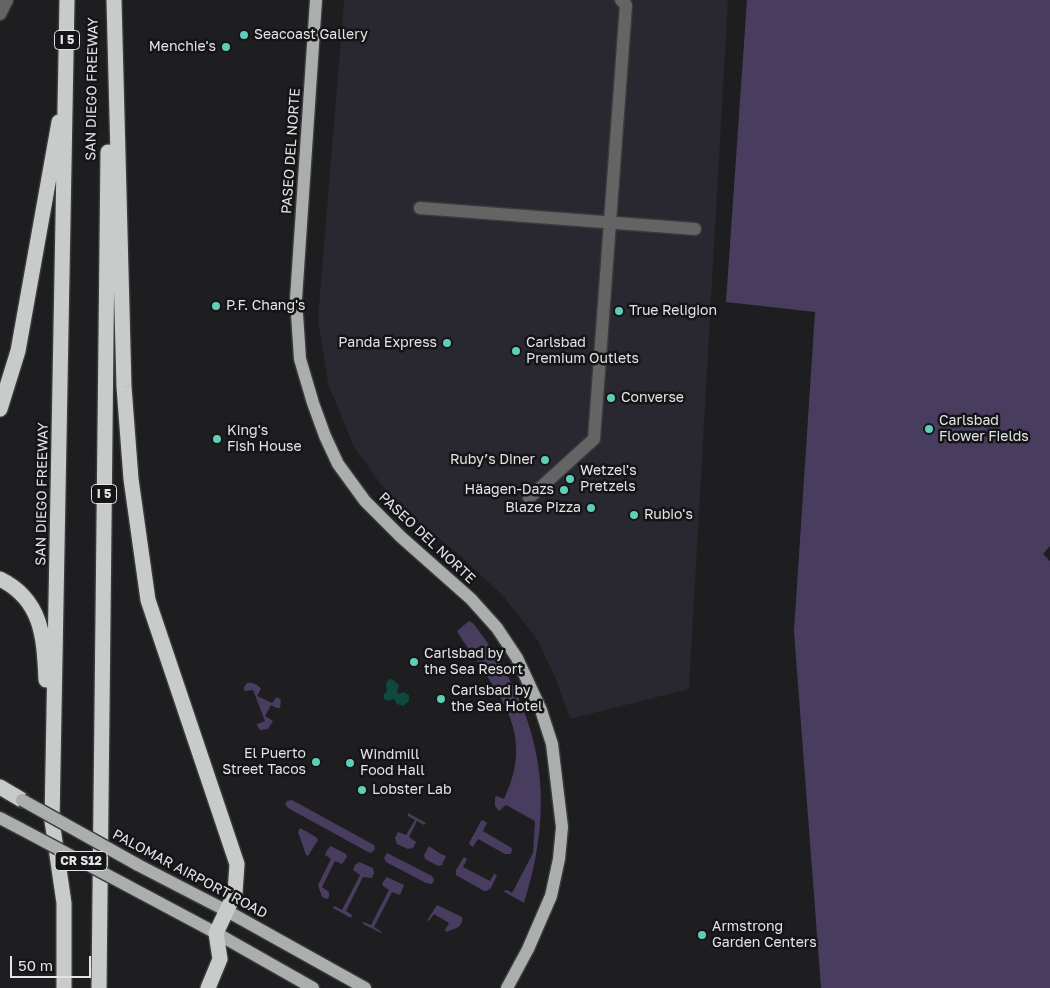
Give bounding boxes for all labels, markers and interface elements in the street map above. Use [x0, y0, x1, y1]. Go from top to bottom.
street label: SAN DIEGO FREEWAY [82, 17, 102, 161]
place label: Seacoast Gallery [254, 27, 368, 43]
marker: Seacoast Gallery [238, 29, 250, 41]
road number: I 5 [54, 30, 80, 50]
place label: Menchie's [149, 39, 216, 55]
marker: Menchie's [220, 41, 232, 53]
street label: PASEO DEL NORTE [278, 88, 304, 214]
place label: P.F. Chang's [226, 298, 306, 314]
marker: P.F. Chang's [210, 300, 222, 312]
place label: True Religion [629, 303, 717, 319]
marker: True Religion [613, 305, 625, 317]
place label: Panda Express [338, 335, 437, 351]
place label: Carlsbad Premium Outlets [526, 335, 639, 368]
marker: Panda Express [441, 337, 453, 349]
marker: Carlsbad Premium Outlets [510, 345, 522, 357]
place label: Converse [621, 390, 684, 406]
marker: Converse [605, 392, 617, 404]
place label: Carlsbad Flower Fields [939, 413, 1029, 446]
street label: SAN DIEGO FREEWAY [32, 422, 52, 566]
place label: King's Fish House [227, 423, 302, 456]
marker: Carlsbad Flower Fields [923, 423, 935, 435]
marker: King's Fish House [211, 433, 223, 445]
place label: Ruby’s Diner [450, 452, 535, 468]
marker: Ruby’s Diner [539, 454, 551, 466]
place label: Wetzel's Pretzels [580, 463, 637, 496]
marker: Wetzel's Pretzels [564, 473, 576, 485]
place label: Häagen-Dazs [465, 482, 554, 498]
road number: I 5 [92, 484, 116, 504]
marker: Häagen-Dazs [558, 484, 570, 496]
street label: PASEO DEL NORTE [375, 489, 479, 587]
place label: Blaze Pizza [505, 500, 581, 516]
marker: Blaze Pizza [585, 502, 597, 514]
place label: Rubio's [644, 507, 693, 523]
marker: Rubio's [628, 509, 640, 521]
place label: Carlsbad by the Sea Resort [424, 646, 523, 679]
marker: Carlsbad by the Sea Resort [408, 656, 420, 668]
place label: Carlsbad by the Sea Hotel [451, 683, 543, 716]
marker: Carlsbad by the Sea Hotel [435, 693, 447, 705]
place label: El Puerto Street Tacos [222, 746, 306, 779]
place label: Windmill Food Hall [360, 747, 425, 780]
marker: El Puerto Street Tacos [310, 756, 322, 768]
marker: Windmill Food Hall [344, 757, 356, 769]
place label: Lobster Lab [372, 782, 452, 798]
marker: Lobster Lab [356, 784, 368, 796]
street label: PALOMAR AIRPORT ROAD [110, 826, 270, 922]
road number: CR S12 [55, 851, 107, 870]
place label: Armstrong Garden Centers [712, 919, 817, 952]
marker: Armstrong Garden Centers [696, 929, 708, 941]
scale bar [12, 946, 94, 978]
text: 50 m [18, 956, 53, 974]

